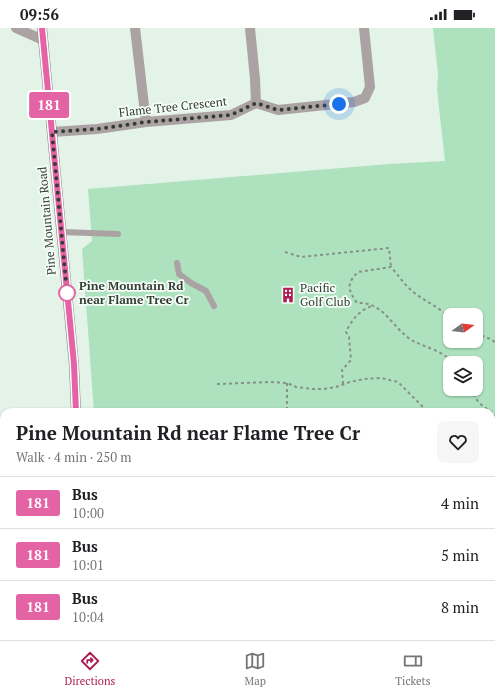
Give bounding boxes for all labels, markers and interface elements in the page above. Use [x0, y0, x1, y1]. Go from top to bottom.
text: 09:56 [20, 4, 59, 24]
line badge: 181 [26, 92, 72, 118]
street label: Flame Tree Crescent [118, 93, 228, 120]
your location [329, 94, 349, 114]
text: 181 [37, 95, 61, 114]
street label: Pine Mountain Road [34, 166, 59, 276]
place label: Pine Mountain Rd near Flame Tree Cr [79, 278, 189, 307]
place label: Pacific Golf Club [300, 280, 351, 309]
marker: Pine Mountain Rd near Flame Tree Cr [58, 284, 76, 302]
building icon: Pacific Golf Club [279, 286, 297, 304]
north arrow [443, 308, 483, 348]
map controls [443, 308, 483, 396]
button: layers [443, 356, 483, 396]
text: Pine Mountain Rd near Flame Tree Cr [16, 420, 360, 445]
button: heart [437, 421, 479, 463]
text: Walk · 4 min · 250 m [16, 448, 131, 466]
text: Bus [72, 484, 98, 504]
text: 181 [26, 493, 50, 512]
text: 4 min [441, 493, 479, 513]
text: 10:00 [72, 504, 104, 522]
text: Bus [72, 536, 98, 556]
text: 181 [26, 545, 50, 564]
text: 5 min [441, 545, 479, 565]
text: 10:01 [72, 556, 104, 574]
text: Bus [72, 588, 98, 608]
text: 181 [26, 597, 50, 616]
text: 8 min [441, 597, 479, 617]
text: 10:04 [72, 608, 104, 626]
tab: Directions [65, 650, 115, 688]
tab: Map [244, 650, 266, 688]
tab: Tickets [395, 650, 430, 688]

